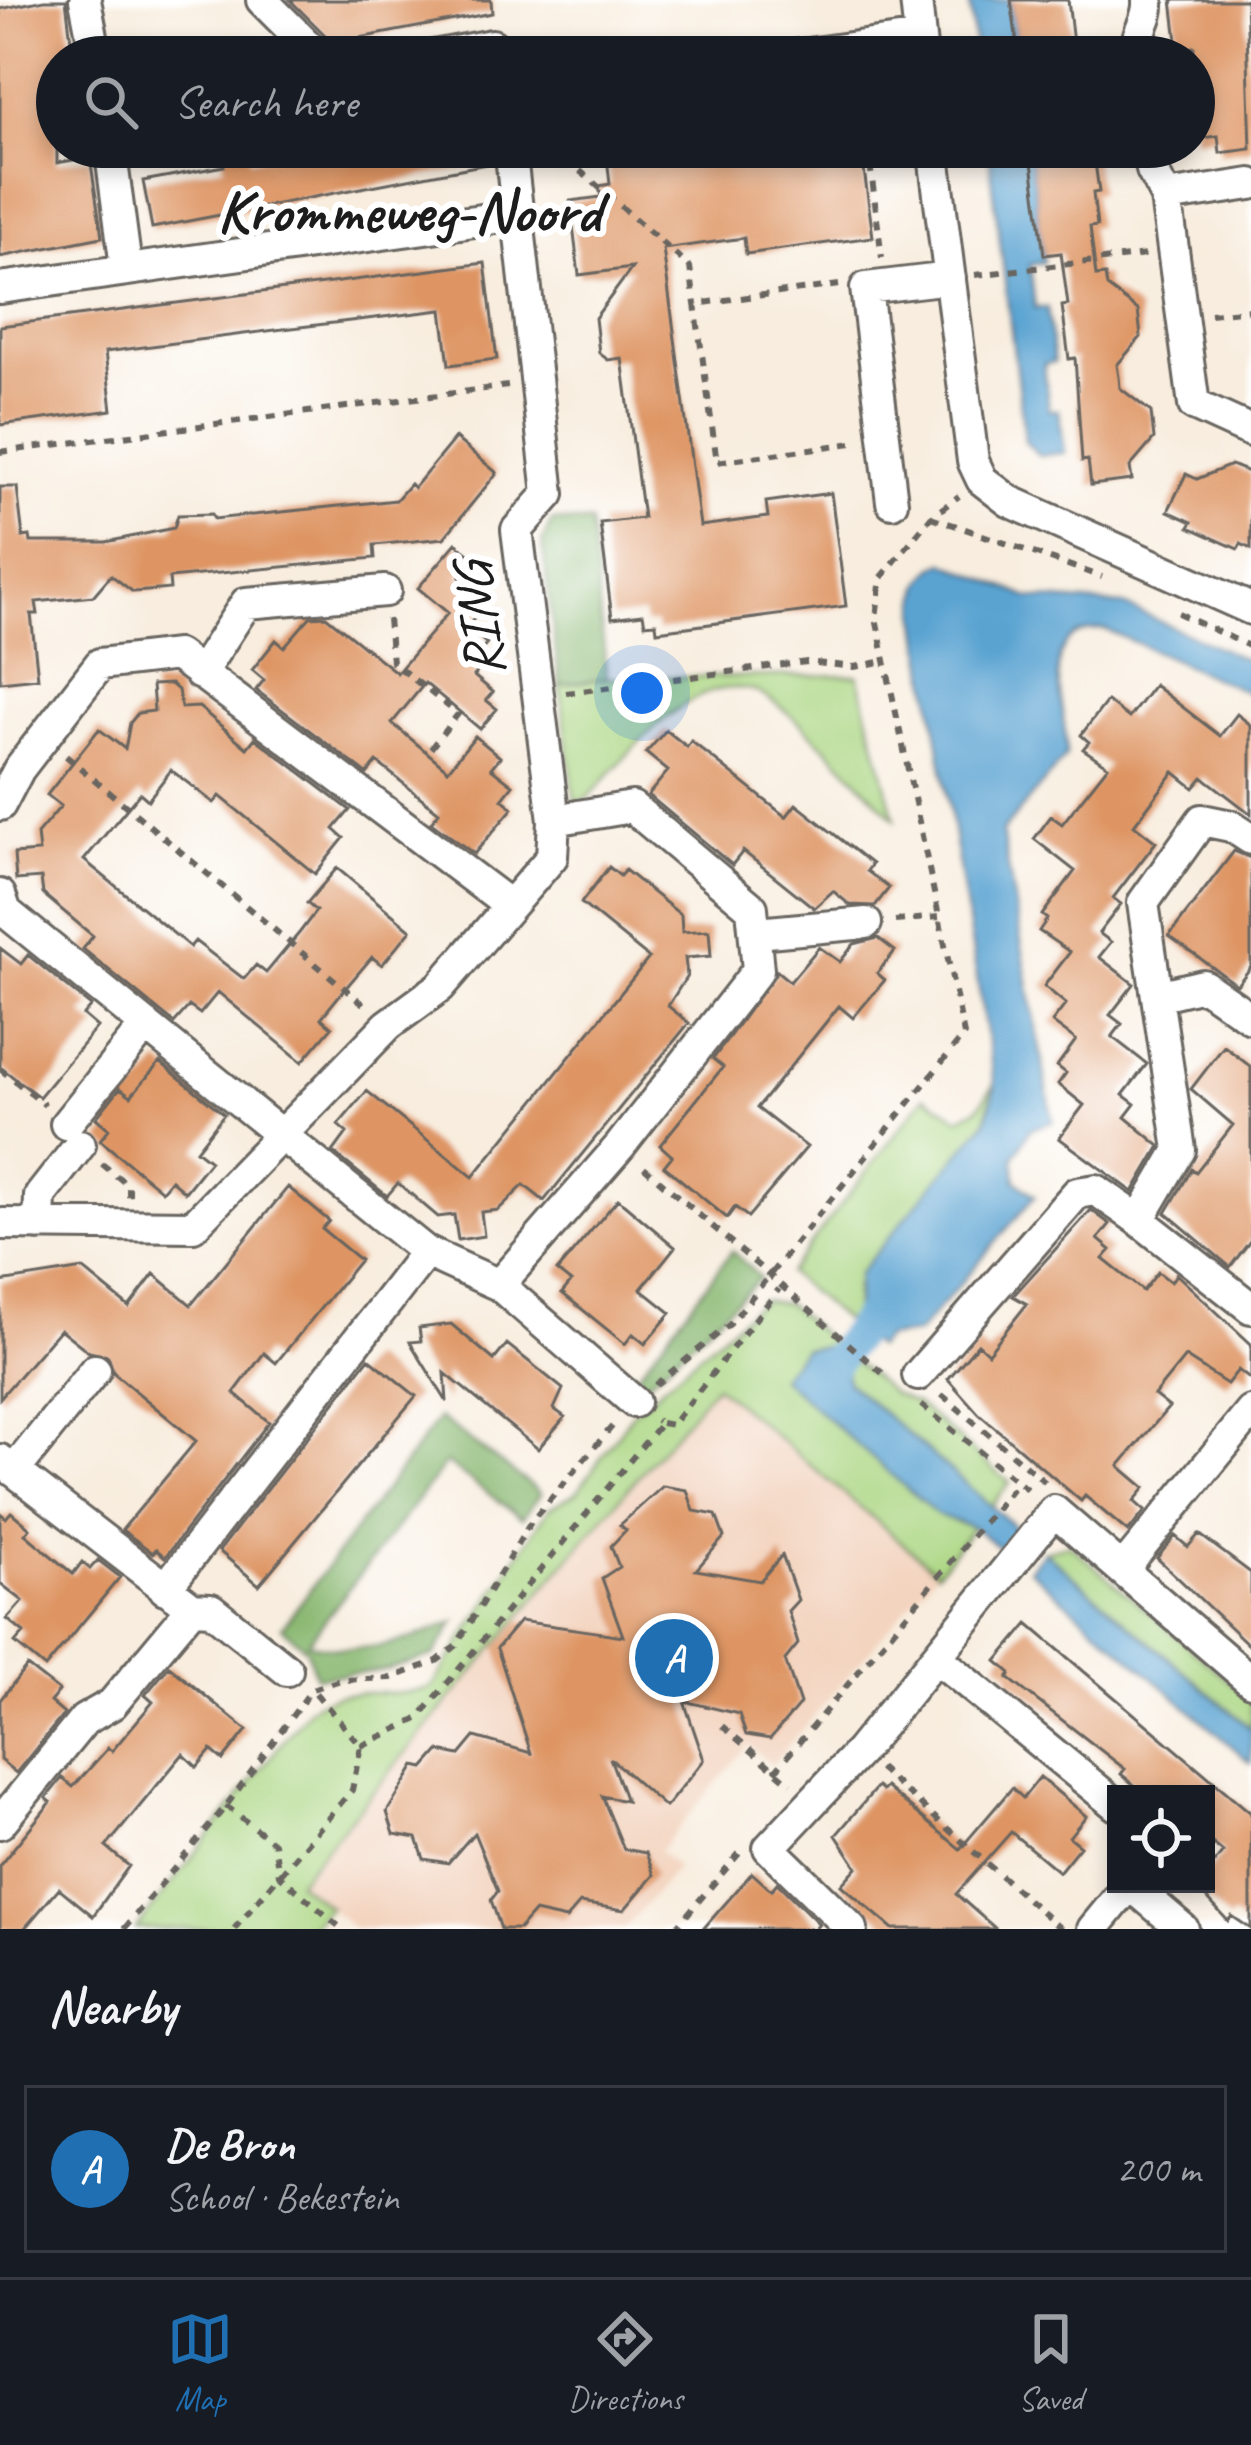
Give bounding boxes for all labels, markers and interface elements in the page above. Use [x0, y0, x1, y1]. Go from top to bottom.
search box [36, 36, 1215, 168]
icon: search [78, 69, 144, 135]
text: Search here [174, 74, 357, 131]
district label: Krommeweg-Noord [217, 173, 611, 249]
street label: RING [434, 552, 521, 681]
your location [612, 663, 672, 723]
pin: A [635, 1613, 713, 1703]
map controls [1107, 1785, 1215, 1893]
button: locate [1107, 1785, 1215, 1893]
text: Nearby [48, 1975, 176, 2039]
text: De Bron [165, 2116, 294, 2173]
text: A [80, 2145, 100, 2194]
text: 200 m [1116, 2145, 1200, 2194]
text: School · Bekestein [165, 2173, 399, 2222]
tab: Map [167, 2306, 233, 2420]
tab: Directions [568, 2306, 683, 2420]
tab: Saved [1018, 2306, 1084, 2420]

